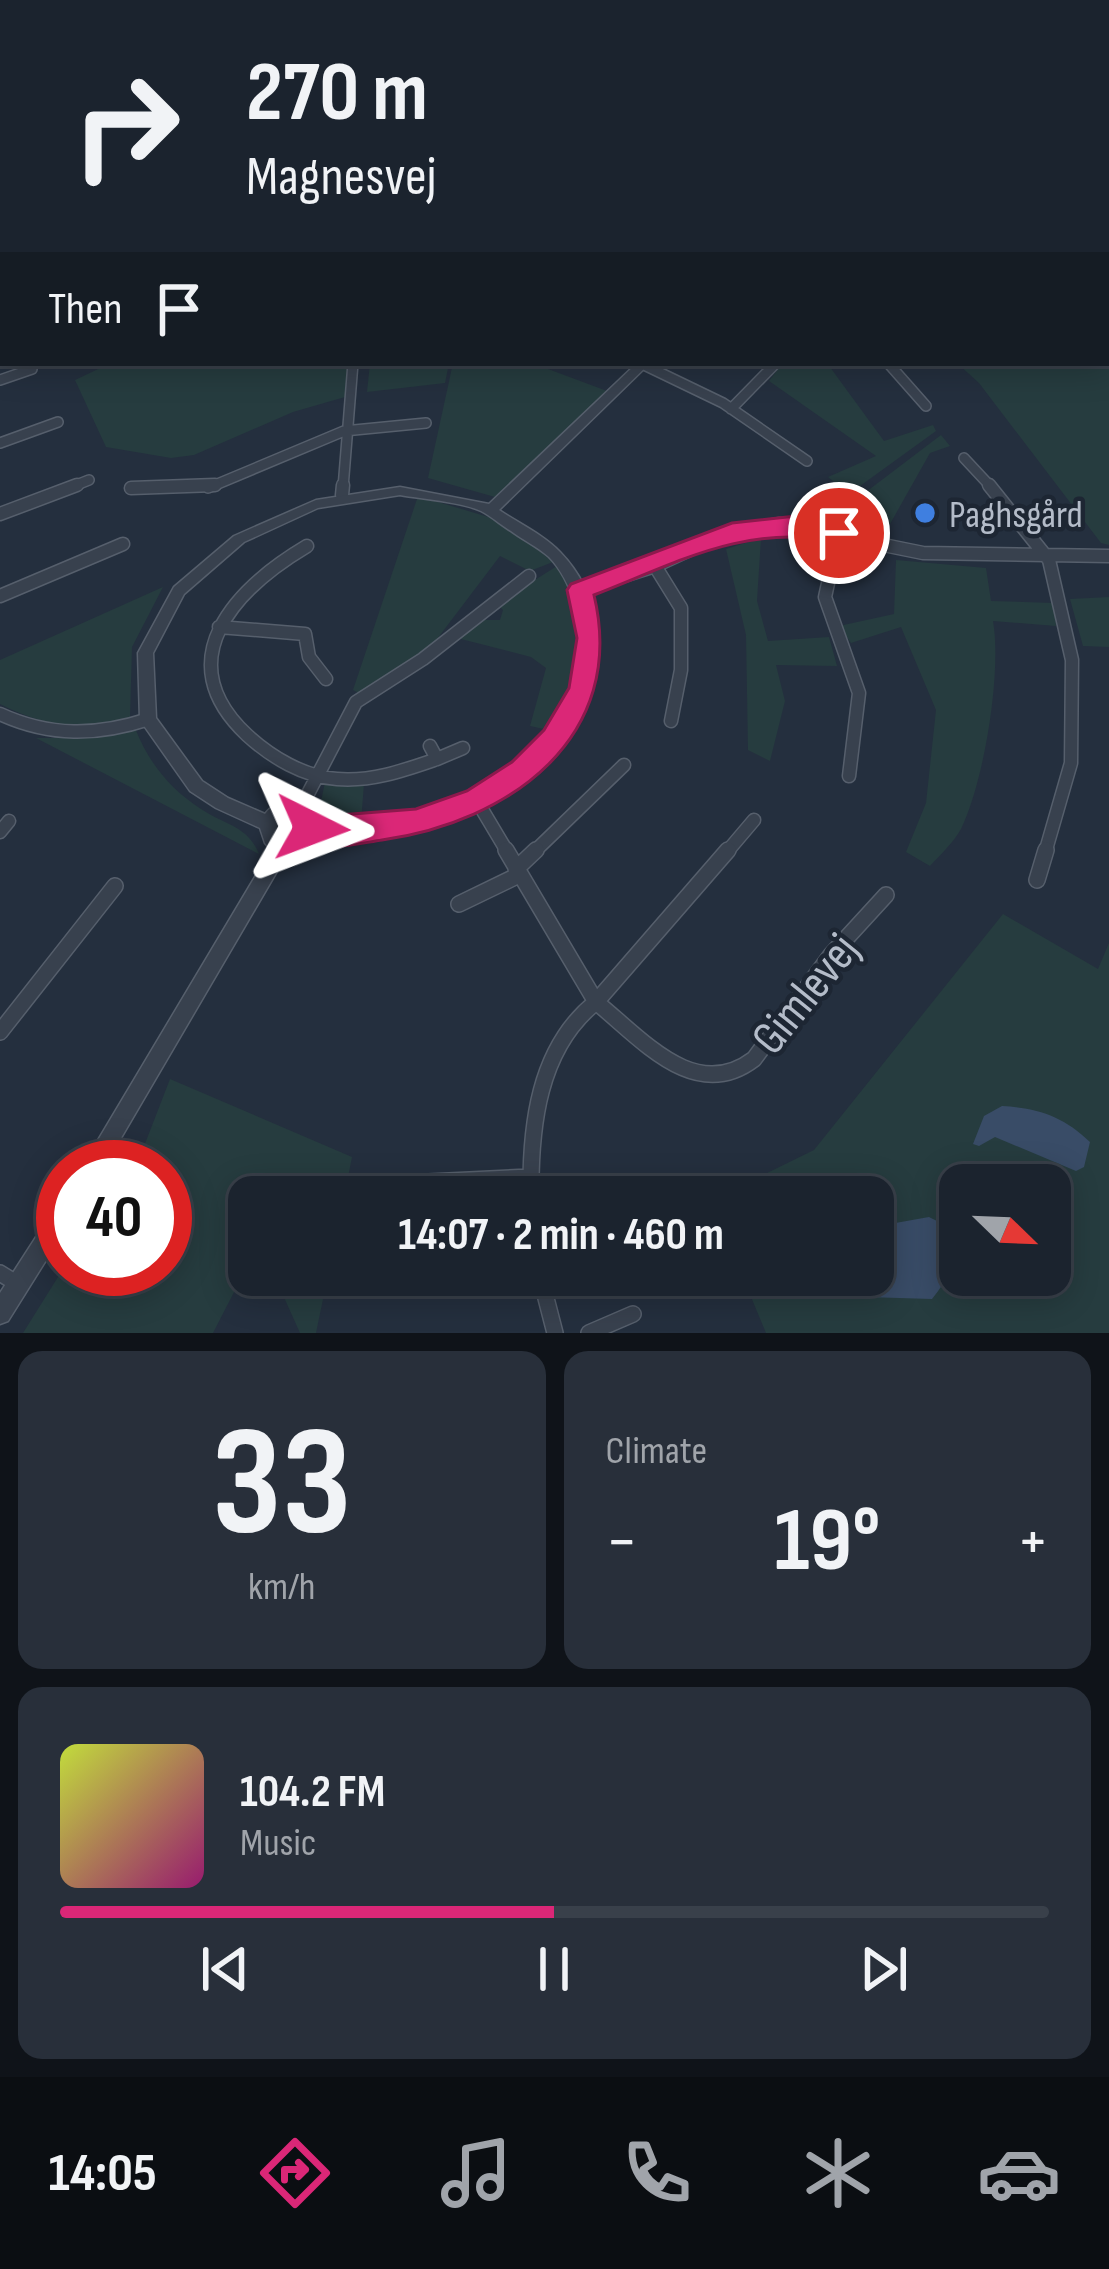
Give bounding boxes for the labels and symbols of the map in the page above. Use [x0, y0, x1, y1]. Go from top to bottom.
pin [788, 482, 890, 584]
place label: Paghsgård [949, 492, 1083, 539]
marker: Paghsgård [912, 500, 938, 526]
position arrow [249, 765, 375, 891]
street label: Gimlevej [740, 923, 871, 1066]
speed limit sign: 40 [36, 1140, 192, 1296]
north arrow [939, 1164, 1071, 1296]

